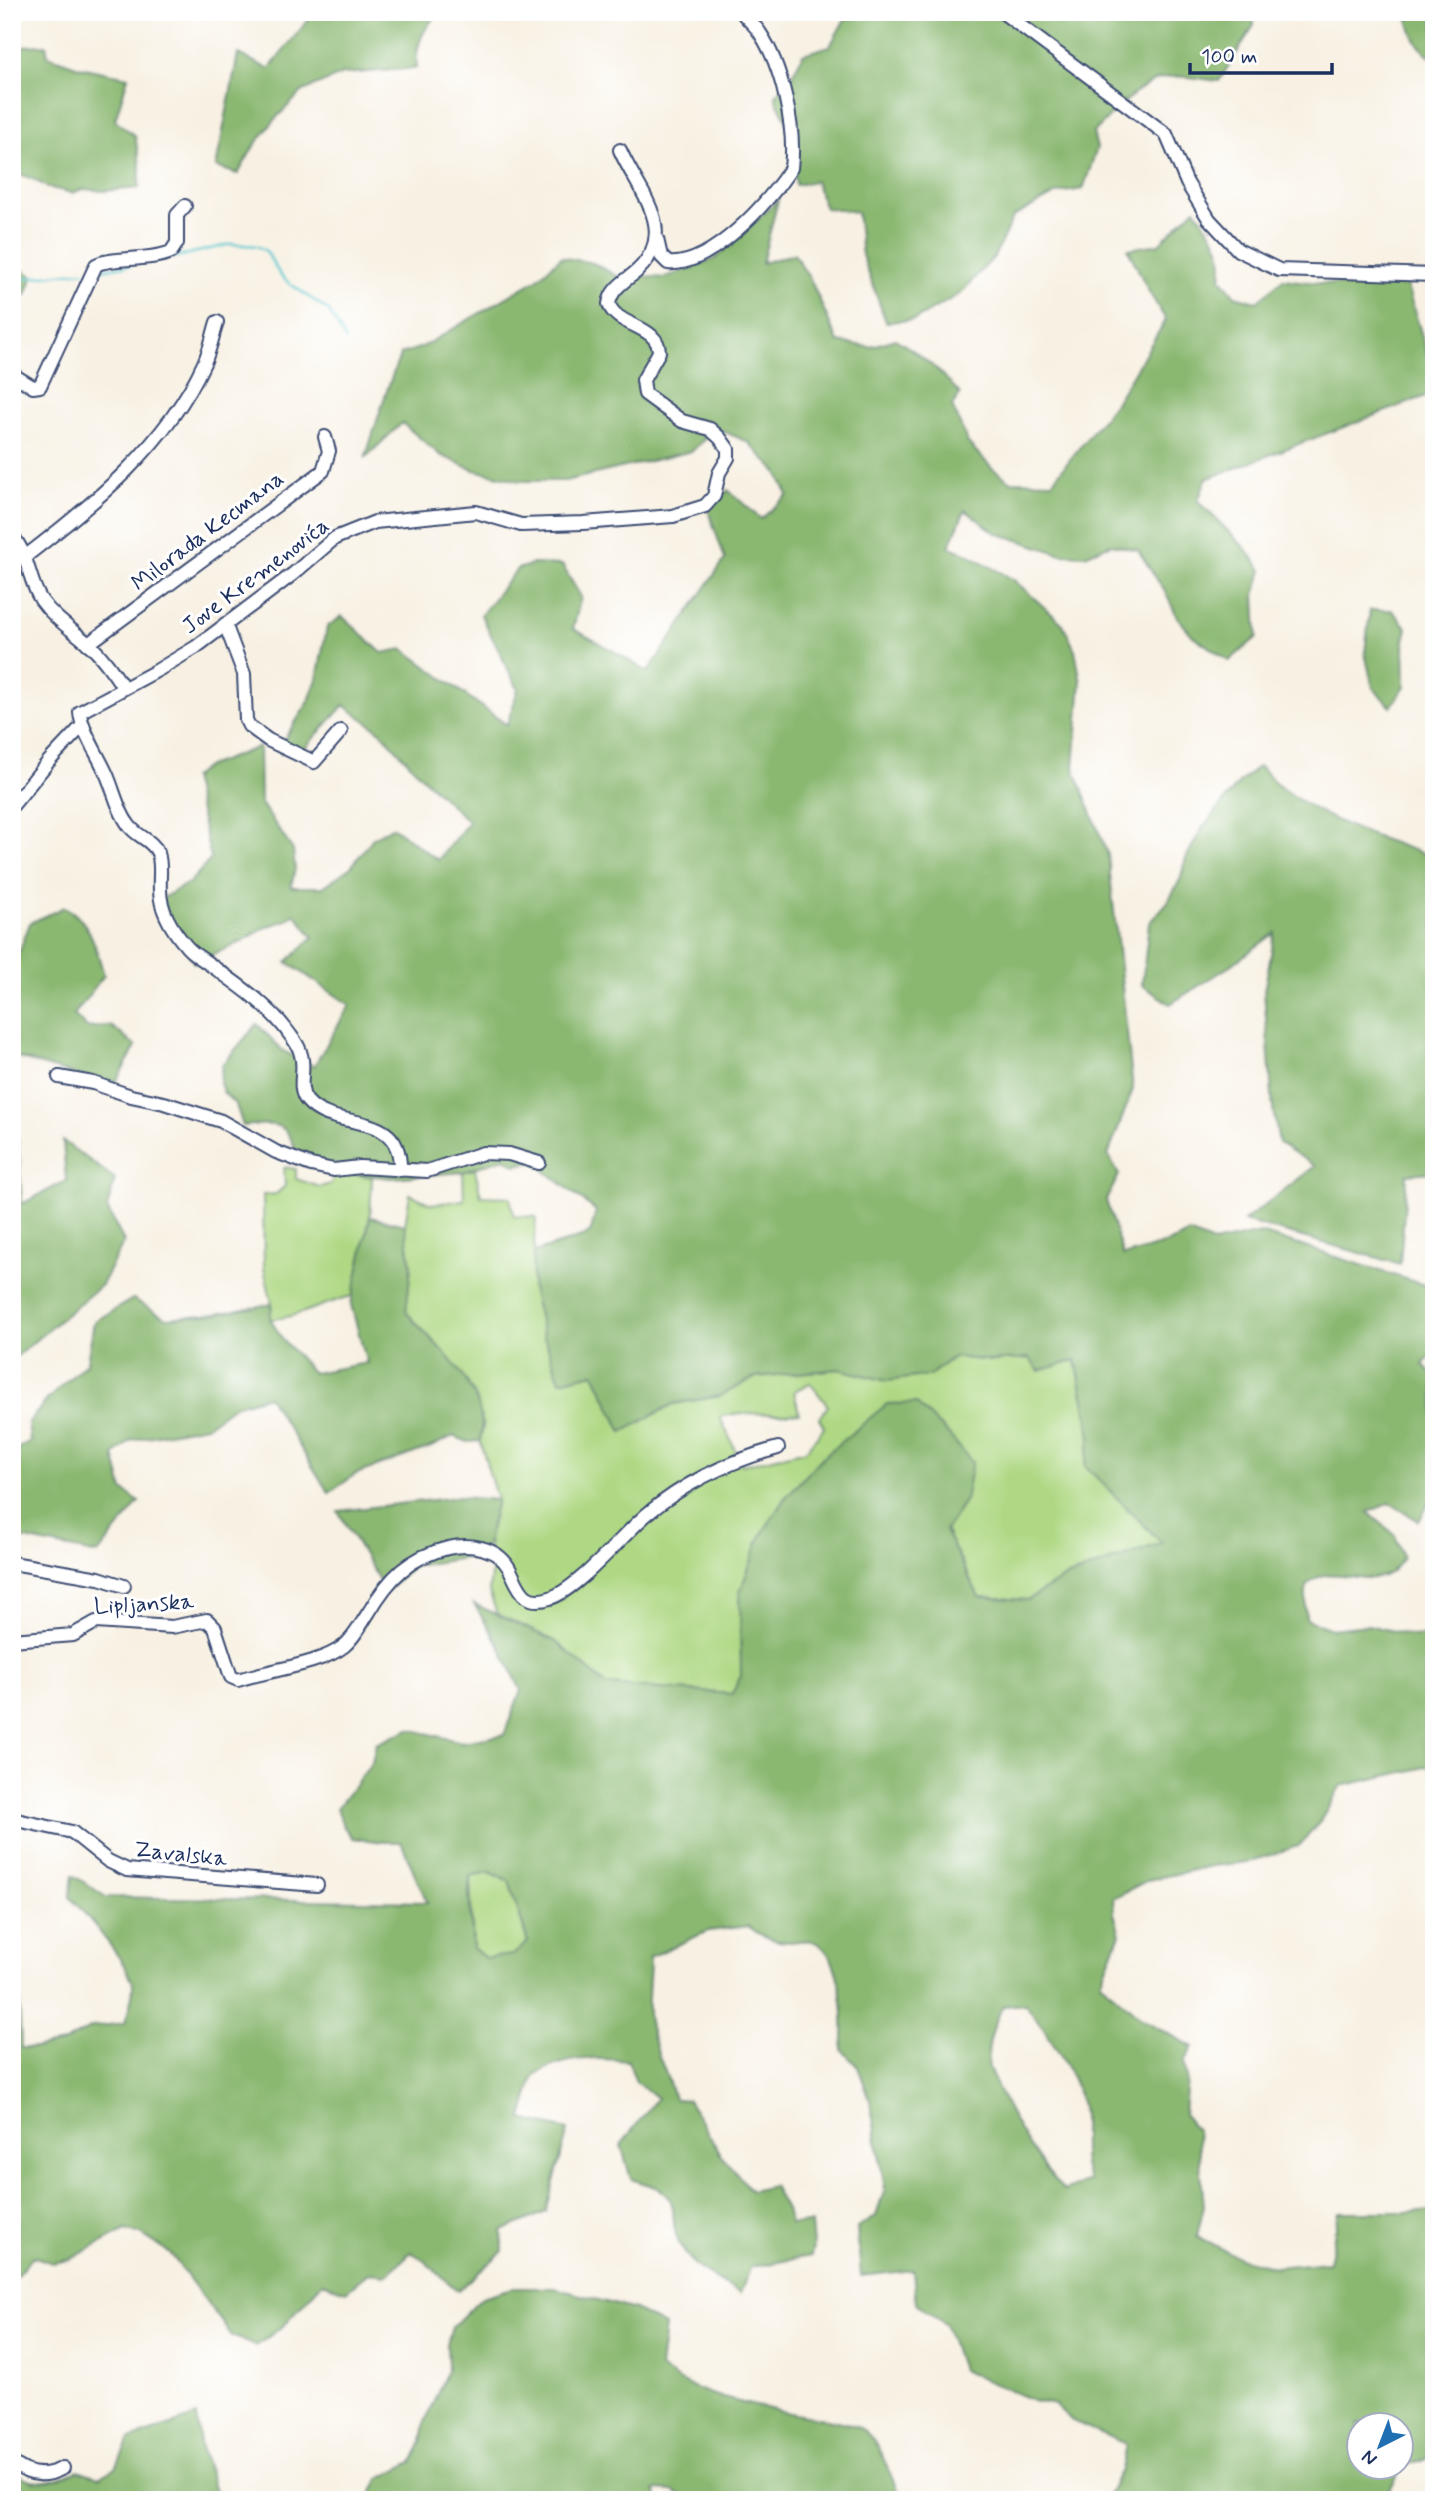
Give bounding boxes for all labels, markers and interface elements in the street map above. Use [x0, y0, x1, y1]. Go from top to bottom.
scale bar [1190, 32, 1332, 76]
text: 100 m [1201, 43, 1257, 71]
street label: Milorada Kecmana [126, 464, 291, 599]
street label: Jove Kremenovića [177, 511, 336, 642]
street label: Lipljanska [93, 1587, 195, 1623]
street label: Zavalska [133, 1835, 229, 1875]
north arrow [1344, 2410, 1414, 2480]
text: N [1357, 2444, 1383, 2471]

